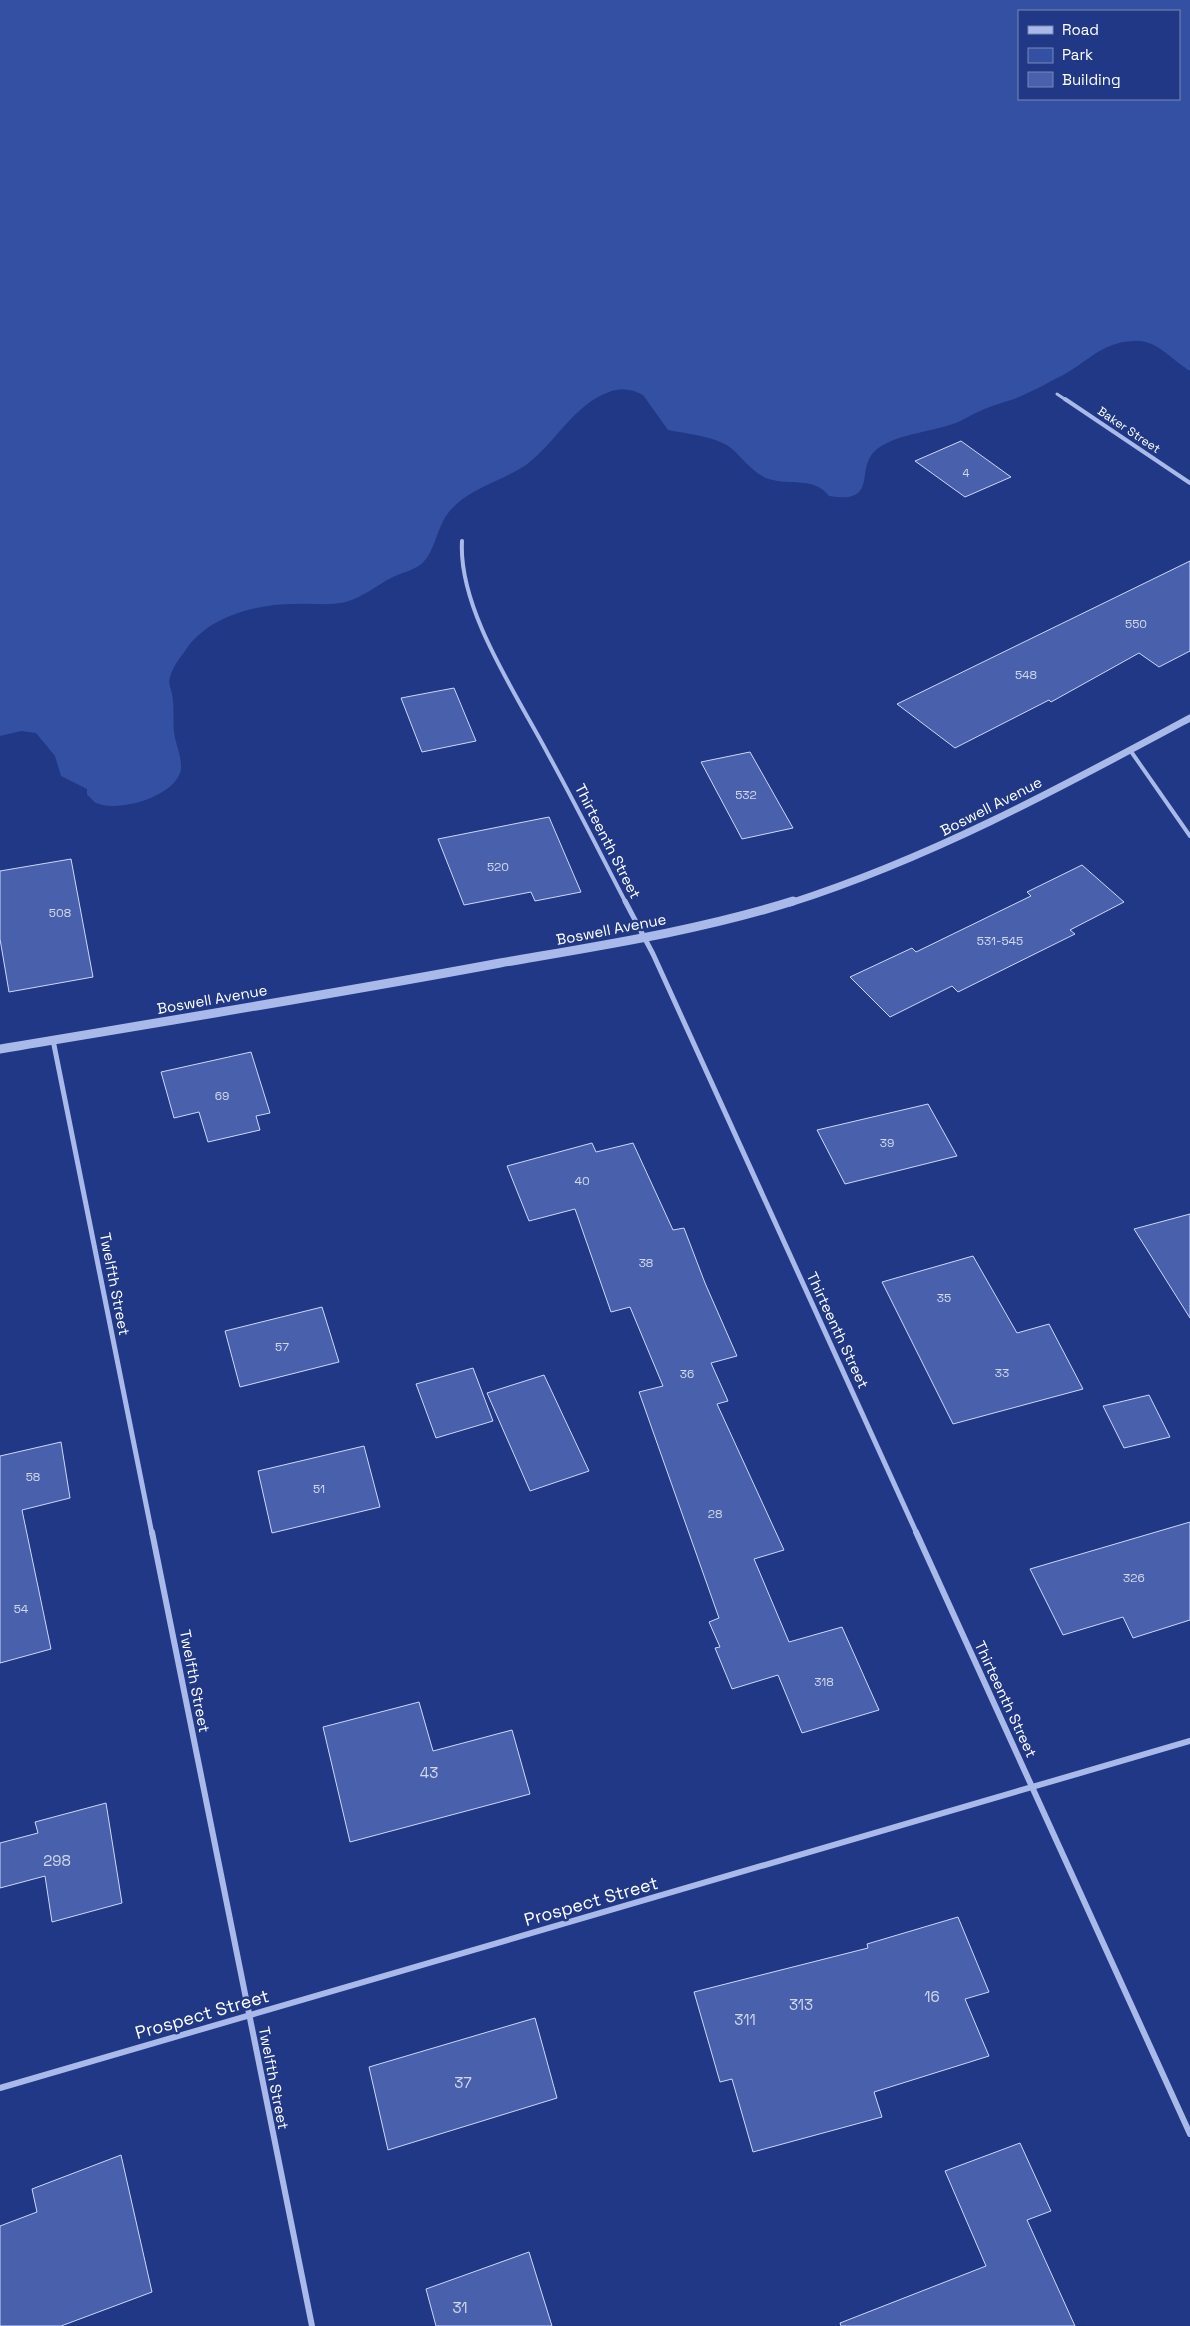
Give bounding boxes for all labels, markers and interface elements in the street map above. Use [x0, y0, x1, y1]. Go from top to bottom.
legend [1018, 10, 1180, 100]
text: Road [1062, 20, 1099, 39]
text: Park [1062, 45, 1093, 64]
text: Building [1062, 70, 1121, 89]
street label: Baker Street [1095, 403, 1163, 457]
house number: 4 [963, 466, 970, 480]
house number: 550 [1125, 616, 1147, 632]
house number: 548 [1015, 667, 1037, 683]
street label: Boswell Avenue [937, 772, 1045, 840]
street label: Thirteenth Street [571, 780, 645, 902]
house number: 532 [735, 787, 757, 803]
house number: 520 [487, 859, 509, 875]
house number: 508 [49, 905, 71, 921]
street label: Boswell Avenue [554, 909, 668, 949]
house number: 531-545 [977, 933, 1023, 949]
street label: Boswell Avenue [155, 980, 269, 1018]
house number: 69 [215, 1088, 229, 1104]
house number: 39 [880, 1135, 894, 1151]
house number: 40 [574, 1173, 590, 1189]
street label: Twelfth Street [96, 1231, 134, 1337]
house number: 38 [639, 1255, 653, 1271]
street label: Thirteenth Street [803, 1269, 873, 1391]
house number: 35 [937, 1290, 951, 1306]
house number: 57 [275, 1339, 289, 1355]
house number: 33 [995, 1365, 1009, 1381]
house number: 36 [680, 1366, 694, 1382]
house number: 58 [26, 1469, 40, 1485]
house number: 51 [313, 1481, 325, 1497]
house number: 28 [708, 1506, 722, 1522]
house number: 326 [1123, 1570, 1145, 1586]
house number: 54 [14, 1601, 29, 1617]
street label: Twelfth Street [176, 1628, 214, 1734]
street label: Thirteenth Street [971, 1638, 1041, 1760]
house number: 318 [814, 1674, 834, 1690]
house number: 43 [420, 1763, 438, 1782]
house number: 298 [43, 1851, 71, 1870]
street label: Prospect Street [521, 1871, 661, 1931]
street label: Prospect Street [132, 1984, 272, 2044]
house number: 16 [924, 1987, 940, 2006]
house number: 313 [789, 1995, 813, 2014]
house number: 311 [734, 2010, 756, 2029]
street label: Twelfth Street [255, 2025, 293, 2131]
house number: 37 [454, 2073, 472, 2092]
house number: 31 [452, 2298, 468, 2317]

